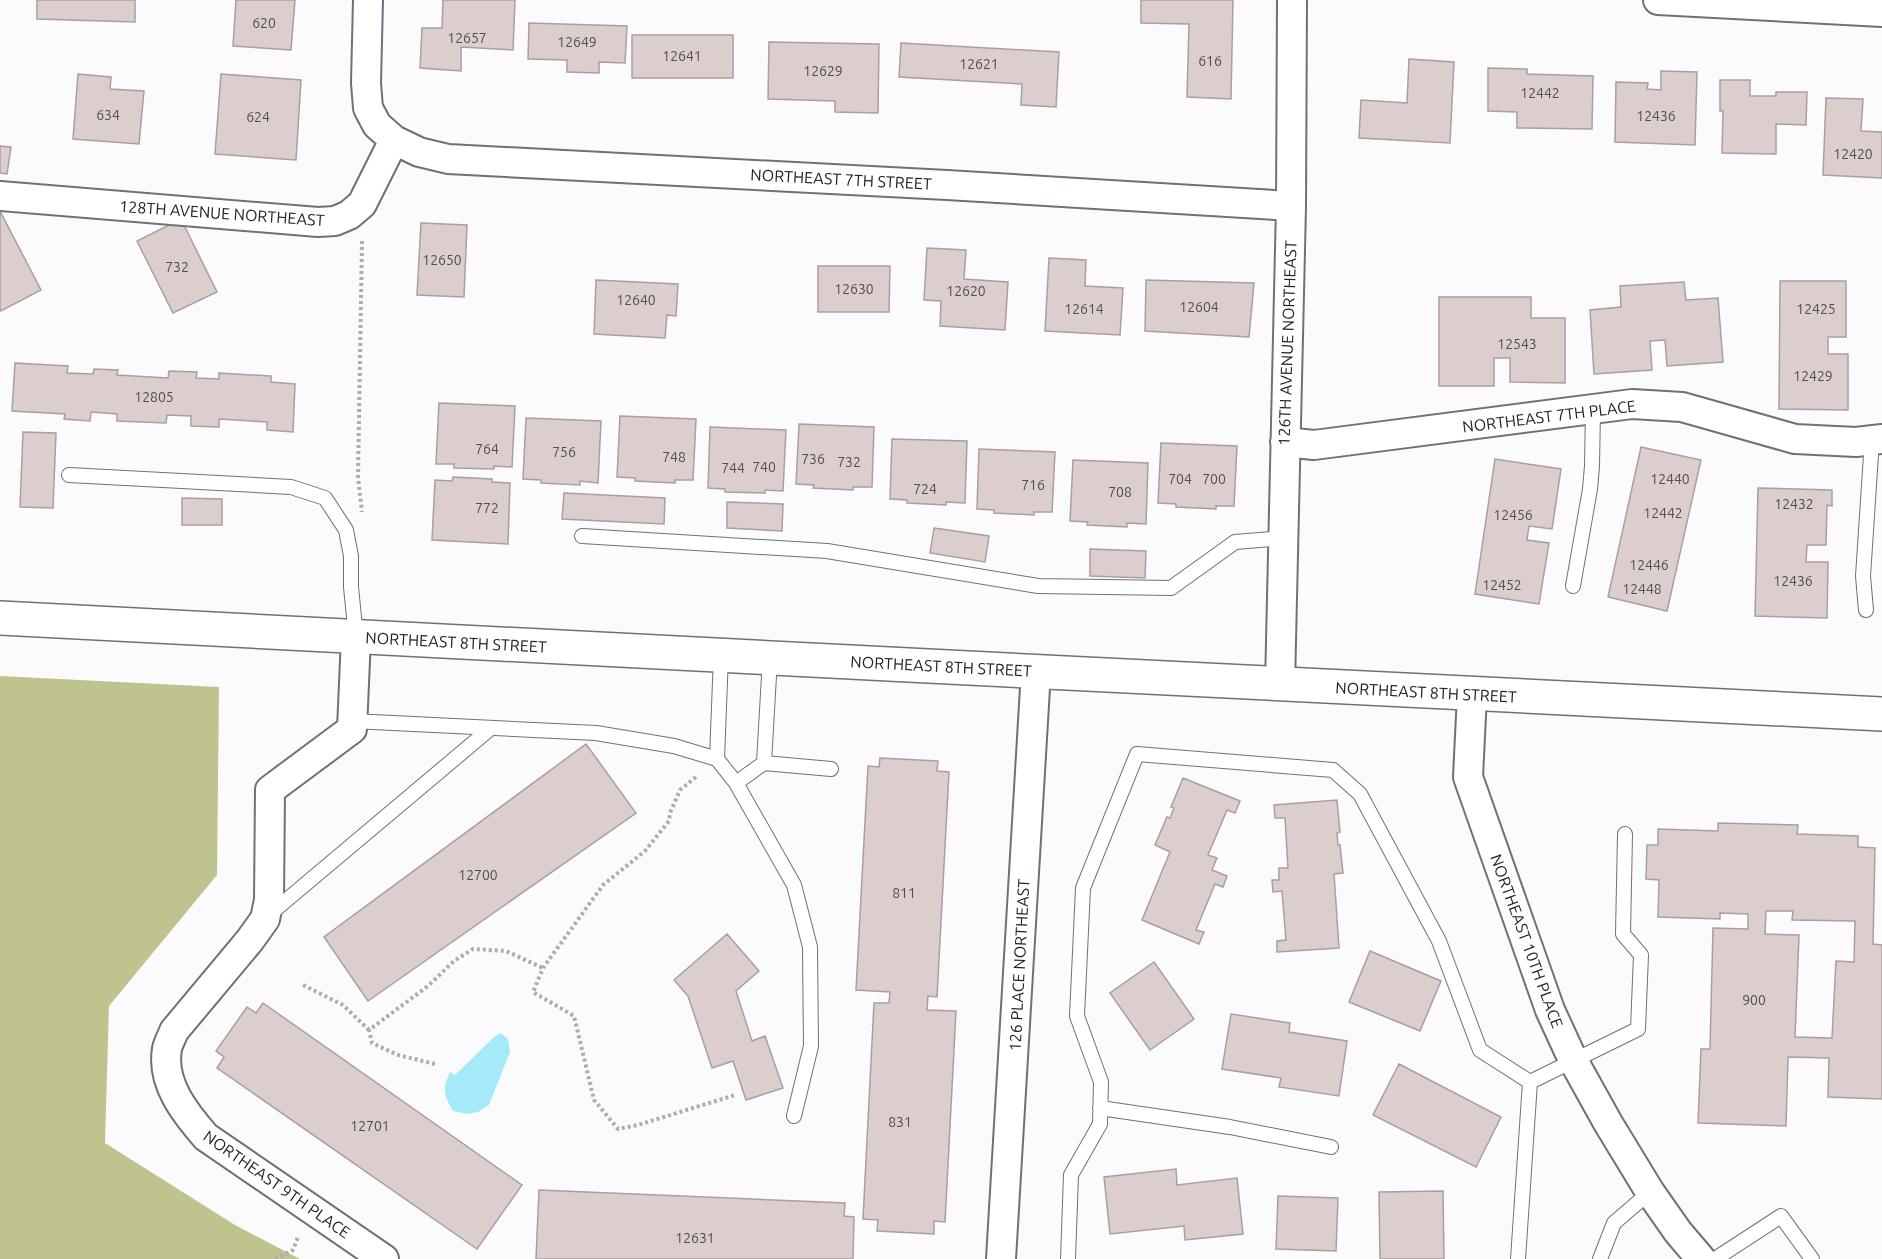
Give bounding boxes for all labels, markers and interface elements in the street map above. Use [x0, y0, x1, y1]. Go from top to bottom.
house number: 620 [252, 15, 276, 31]
house number: 12657 [447, 30, 487, 46]
house number: 12649 [557, 34, 597, 50]
house number: 12641 [662, 48, 702, 64]
house number: 616 [1198, 53, 1222, 69]
house number: 12621 [959, 56, 999, 72]
house number: 12629 [803, 63, 843, 79]
house number: 12442 [1520, 85, 1560, 101]
house number: 634 [96, 107, 120, 123]
house number: 12436 [1636, 108, 1676, 124]
house number: 624 [246, 109, 270, 125]
house number: 12420 [1833, 146, 1873, 162]
street label: NORTHEAST 7TH STREET [750, 165, 932, 193]
street label: 128TH AVENUE NORTHEAST [119, 197, 325, 229]
street label: 126TH AVENUE NORTHEAST [1274, 240, 1300, 446]
house number: 12650 [422, 252, 462, 268]
house number: 732 [165, 259, 189, 275]
house number: 12630 [834, 281, 874, 297]
house number: 12620 [946, 283, 986, 299]
house number: 12640 [616, 292, 656, 308]
house number: 12604 [1179, 299, 1219, 315]
house number: 12614 [1064, 301, 1104, 317]
house number: 12425 [1796, 301, 1836, 317]
house number: 12543 [1497, 336, 1537, 352]
house number: 12429 [1793, 368, 1833, 384]
house number: 12805 [134, 389, 174, 405]
street label: NORTHEAST 7TH PLACE [1461, 396, 1637, 436]
house number: 764 [475, 441, 499, 457]
house number: 756 [552, 444, 576, 460]
house number: 748 [662, 449, 686, 465]
house number: 736 [801, 451, 825, 467]
house number: 732 [837, 454, 861, 470]
house number: 740 [752, 459, 776, 475]
house number: 744 [721, 460, 745, 476]
house number: 704 [1168, 471, 1192, 487]
house number: 700 [1202, 471, 1226, 487]
house number: 12440 [1650, 471, 1690, 487]
house number: 716 [1021, 477, 1045, 493]
house number: 724 [913, 481, 937, 497]
house number: 708 [1108, 484, 1132, 500]
house number: 12432 [1774, 496, 1814, 512]
house number: 772 [475, 500, 499, 516]
house number: 12442 [1643, 505, 1683, 521]
house number: 12456 [1493, 507, 1533, 523]
house number: 12446 [1629, 557, 1669, 573]
house number: 12436 [1773, 573, 1813, 589]
house number: 12452 [1482, 577, 1522, 593]
house number: 12448 [1622, 581, 1662, 597]
street label: NORTHEAST 8TH STREET [365, 628, 547, 656]
street label: NORTHEAST 8TH STREET [850, 652, 1032, 680]
street label: NORTHEAST 8TH STREET [1335, 678, 1517, 706]
street label: NORTHEAST 10TH PLACE [1487, 852, 1567, 1030]
house number: 12700 [458, 867, 498, 883]
street label: 126 PLACE NORTHEAST [1005, 878, 1033, 1052]
house number: 811 [892, 885, 916, 901]
house number: 900 [1742, 992, 1766, 1008]
house number: 831 [888, 1114, 912, 1130]
house number: 12701 [350, 1118, 390, 1134]
street label: NORTHEAST 9TH PLACE [200, 1127, 354, 1241]
house number: 12631 [675, 1230, 715, 1246]

